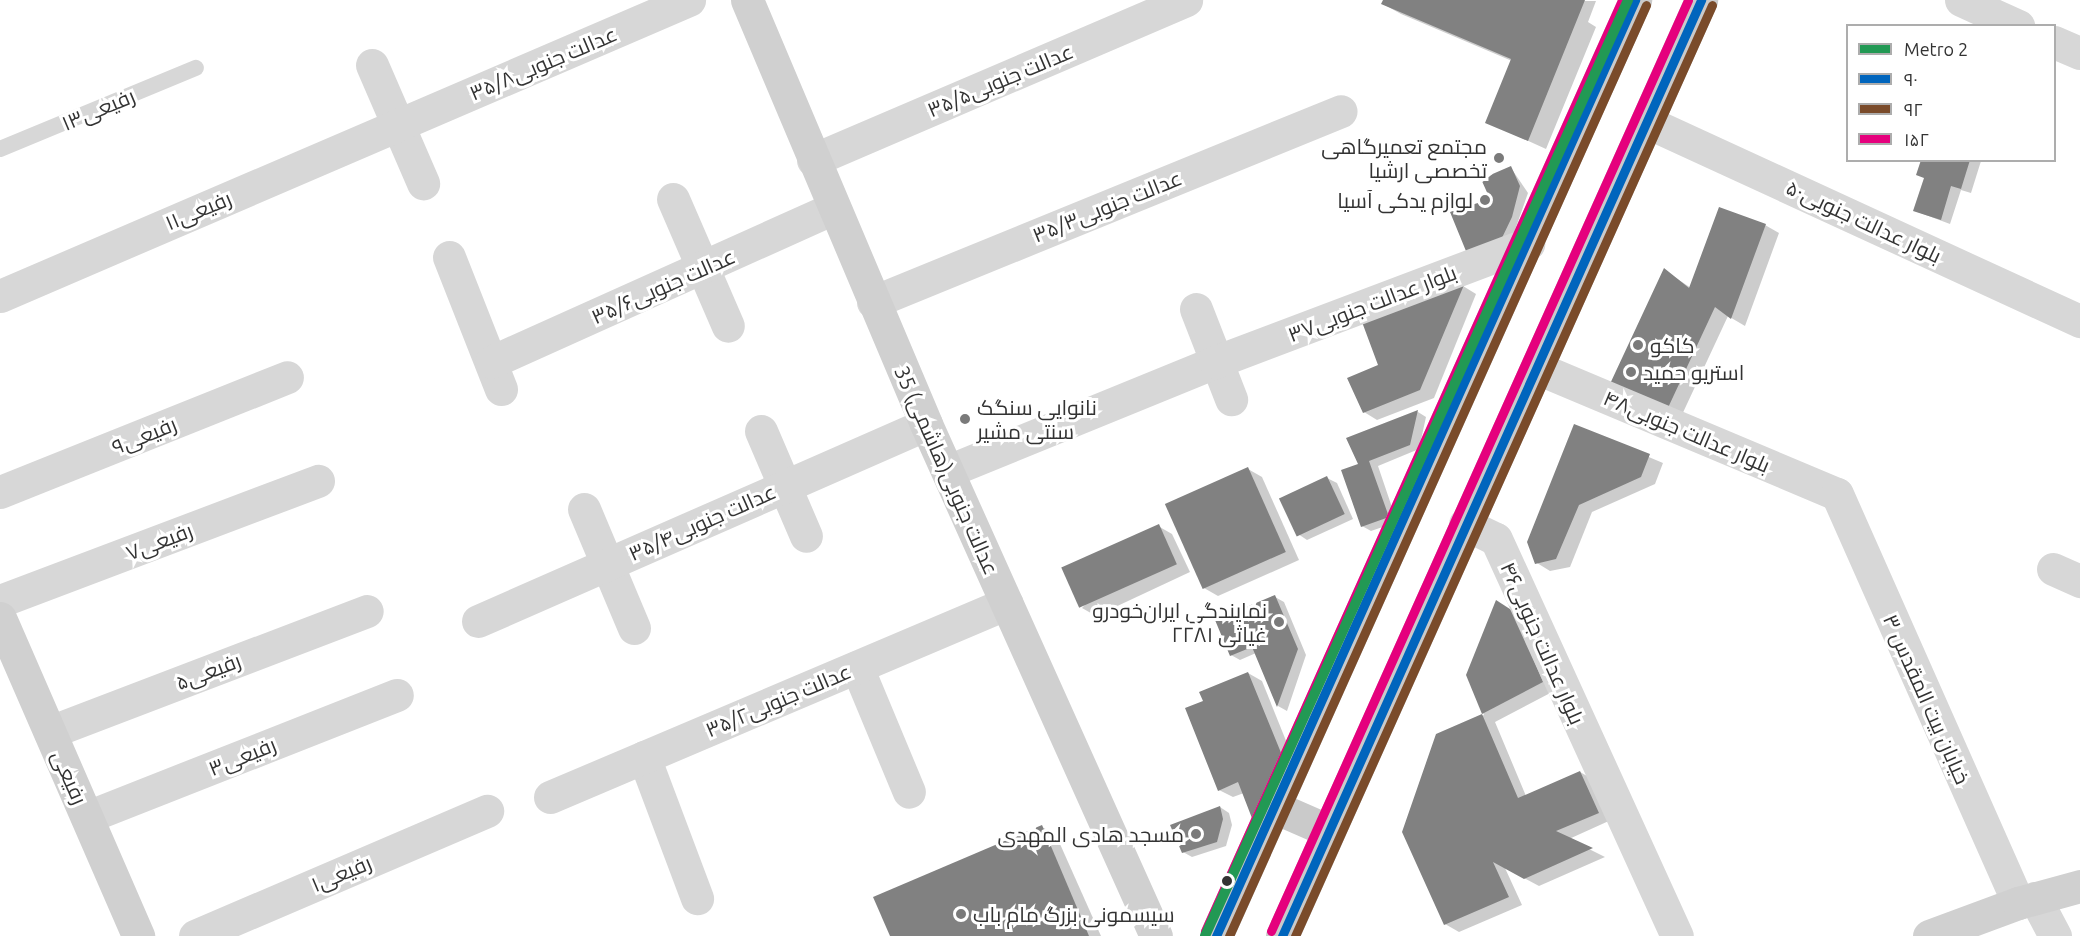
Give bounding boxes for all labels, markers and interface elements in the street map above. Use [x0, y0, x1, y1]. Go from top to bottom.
street label: عدالت جنوبی۳۵/۸ [466, 21, 620, 105]
legend [1846, 24, 2056, 162]
street label: عدالت جنوبی۳۵/۵ [923, 38, 1077, 122]
text: Metro 2 [1904, 39, 1968, 59]
text: ۹۰ [1904, 69, 1918, 89]
street label: رفیعی۱۳ [58, 82, 138, 136]
text: ۹۲ [1904, 99, 1923, 119]
text: ۱۵۲ [1904, 129, 1929, 149]
place label: مجتمع تعمیرگاهی تخصصی ارشیا [1321, 133, 1487, 183]
marker: مجتمع تعمیرگاهی تخصصی ارشیا [1492, 151, 1506, 165]
street label: عدالت جنوبی۳۵/۳ [1029, 165, 1185, 247]
street label: بلوار عدالت جنوبی۵۰ [1783, 174, 1945, 268]
street label: رفیعی۱۱ [161, 185, 235, 235]
place label: لوازم یدکی آسیا [1337, 187, 1473, 213]
marker: لوازم یدکی آسیا [1478, 193, 1492, 207]
street label: عدالت جنوبی۳۵/۶ [587, 243, 739, 329]
street label: بلوار عدالت جنوبی۳۷ [1284, 259, 1460, 347]
place label: کاکو [1650, 332, 1695, 358]
marker: کاکو [1631, 338, 1645, 352]
place label: استریو حمید [1643, 359, 1744, 385]
street label: 35 عدالت جنوبی(هاشمی) [890, 362, 1004, 578]
marker: استریو حمید [1624, 365, 1638, 379]
street label: بلوار عدالت جنوبی۴۸ [1600, 385, 1774, 477]
place label: نانوایی سنگک سنتی مشیر [977, 394, 1097, 444]
street label: رفیعی۹ [108, 411, 180, 459]
marker: نانوایی سنگک سنتی مشیر [958, 412, 972, 426]
street label: عدالت جنوبی۳۵/۴ [624, 478, 780, 566]
street label: رفیعی۷ [122, 517, 196, 565]
street label: بلوار عدالت جنوبی۴۶ [1496, 558, 1590, 728]
place label: نمایندگی ایران‌خودرو غیاثی ۲۲۸۱ [1092, 597, 1267, 647]
street label: خیابان بیت المقدس ۳ [1878, 610, 1976, 788]
marker: نمایندگی ایران‌خودرو غیاثی ۲۲۸۱ [1272, 615, 1286, 629]
street label: رفیعی۵ [172, 647, 244, 695]
street label: عدالت جنوبی۳۵/۲ [701, 658, 855, 742]
street label: رفیعی۳ [205, 731, 279, 781]
street label: رفیعی [47, 746, 93, 808]
place label: مسجد هادی المهدی [998, 821, 1184, 847]
marker: مسجد هادی المهدی [1189, 827, 1203, 841]
street label: رفیعی۱ [307, 849, 375, 897]
unlabelled marker [1221, 875, 1233, 887]
place label: سیسمونی بزرگ مام باب [973, 901, 1175, 927]
marker: سیسمونی بزرگ مام باب [954, 907, 968, 921]

